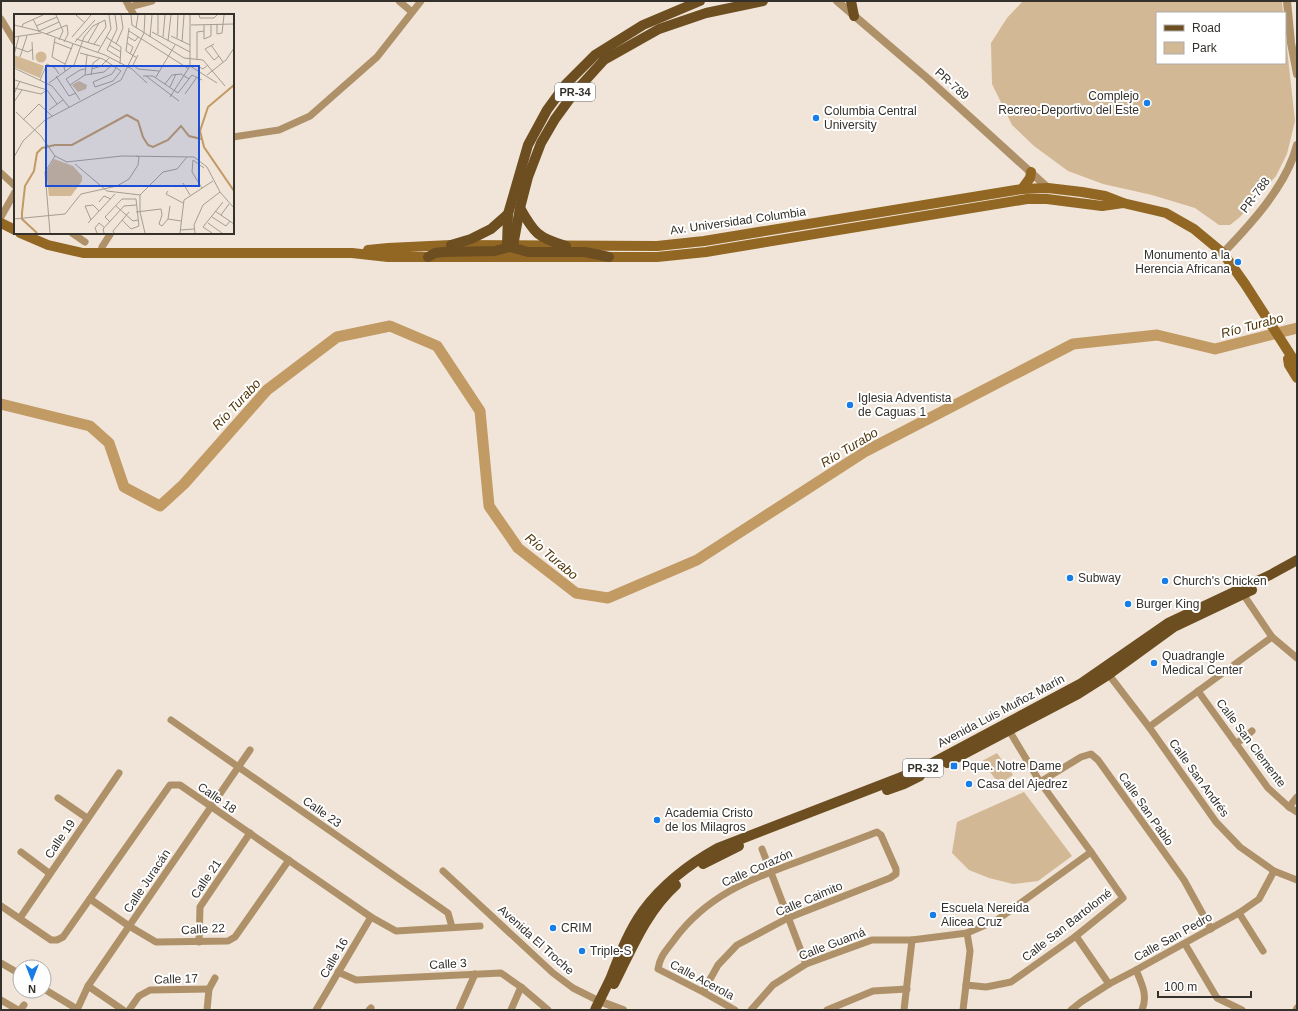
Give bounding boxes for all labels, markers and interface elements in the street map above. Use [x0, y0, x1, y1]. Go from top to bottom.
legend [1156, 12, 1286, 64]
inset map [14, 14, 234, 234]
text: Road [1192, 21, 1221, 35]
text: Park [1192, 41, 1218, 55]
street label: PR-789 [932, 65, 972, 103]
road number: PR-34 [555, 83, 595, 101]
place label: Complejo Recreo-Deportivo del Este [998, 89, 1139, 117]
marker: Complejo Recreo-Deportivo del Este [1142, 98, 1152, 108]
place label: Columbia Central University [824, 104, 917, 132]
marker: Columbia Central University [811, 113, 821, 123]
street label: PR-788 [1237, 174, 1273, 215]
street label: Av. Universidad Columbia [669, 204, 807, 237]
place label: Monumento a la Herencia Africana [1135, 248, 1230, 276]
marker: Monumento a la Herencia Africana [1233, 257, 1243, 267]
water label: Río Turabo [1219, 310, 1285, 341]
water label: Río Turabo [209, 376, 264, 433]
place label: Iglesia Adventista de Caguas 1 [858, 391, 952, 419]
marker: Iglesia Adventista de Caguas 1 [845, 400, 855, 410]
water label: Río Turabo [818, 424, 881, 470]
water label: Río Turabo [522, 530, 581, 583]
place label: Subway [1078, 571, 1121, 585]
marker: Subway [1065, 573, 1075, 583]
place label: Church's Chicken [1173, 574, 1267, 588]
marker: Church's Chicken [1160, 576, 1170, 586]
place label: Burger King [1136, 597, 1199, 611]
marker: Burger King [1123, 599, 1133, 609]
place label: Quadrangle Medical Center [1162, 649, 1243, 677]
marker: Quadrangle Medical Center [1149, 658, 1159, 668]
street label: Avenida Luis Muñoz Marín [935, 672, 1067, 750]
street label: Calle San Clemente [1213, 696, 1289, 790]
street label: Calle San Andrés [1166, 736, 1232, 820]
road number: PR-32 [903, 759, 943, 777]
place label: Pque. Notre Dame [962, 759, 1062, 773]
marker: Pque. Notre Dame [949, 761, 959, 771]
street label: Calle San Pablo [1116, 770, 1177, 849]
place label: Casa del Ajedrez [977, 777, 1068, 791]
marker: Casa del Ajedrez [964, 779, 974, 789]
street label: Calle 18 [195, 780, 239, 817]
street label: Calle 23 [300, 794, 344, 831]
place label: Academia Cristo de los Milagros [665, 806, 753, 834]
marker: Academia Cristo de los Milagros [652, 815, 662, 825]
street label: Calle 19 [42, 817, 78, 861]
street label: Calle Corazón [719, 846, 795, 890]
street label: Calle Juracán [121, 847, 173, 915]
street label: Calle 21 [188, 857, 224, 901]
street label: Calle Caimito [773, 878, 845, 919]
street label: Calle San Bartolomé [1019, 885, 1115, 964]
place label: Escuela Nereida Alicea Cruz [941, 901, 1029, 929]
street label: Avenida El Troche [495, 902, 577, 978]
marker: Escuela Nereida Alicea Cruz [928, 910, 938, 920]
street label: Calle San Pedro [1131, 910, 1215, 964]
street label: Calle 22 [181, 921, 226, 937]
place label: CRIM [561, 921, 592, 935]
marker: CRIM [548, 923, 558, 933]
street label: Calle Guamá [797, 925, 868, 963]
street label: Calle 16 [317, 935, 351, 981]
place label: Triple-S [590, 944, 632, 958]
marker: Triple-S [577, 946, 587, 956]
street label: Calle 3 [429, 956, 467, 972]
street label: Calle Acerola [667, 957, 737, 1003]
north arrow [12, 959, 52, 999]
street label: Calle 17 [154, 971, 199, 987]
scale bar [1158, 973, 1251, 999]
text: 100 m [1164, 980, 1197, 994]
text: N [28, 983, 36, 995]

